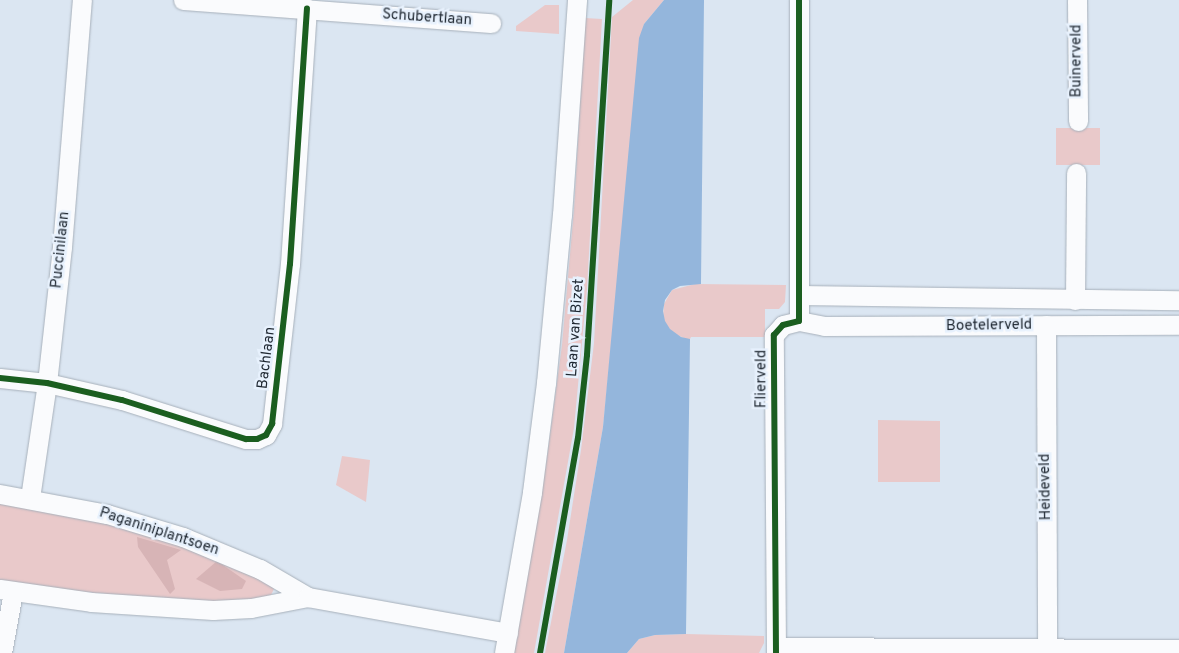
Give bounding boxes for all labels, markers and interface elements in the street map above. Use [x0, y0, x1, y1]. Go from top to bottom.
street label: Schubertlaan [382, 6, 472, 30]
street label: Buinerveld [1068, 25, 1086, 97]
street label: Puccinilaan [48, 211, 74, 289]
street label: Laan van Bizet [564, 278, 588, 378]
street label: Boetelerveld [946, 316, 1032, 336]
street label: Bachlaan [254, 326, 280, 390]
street label: Flierveld [753, 350, 771, 408]
street label: Heideveld [1036, 454, 1056, 520]
street label: Paganiniplantsoen [97, 504, 221, 560]

